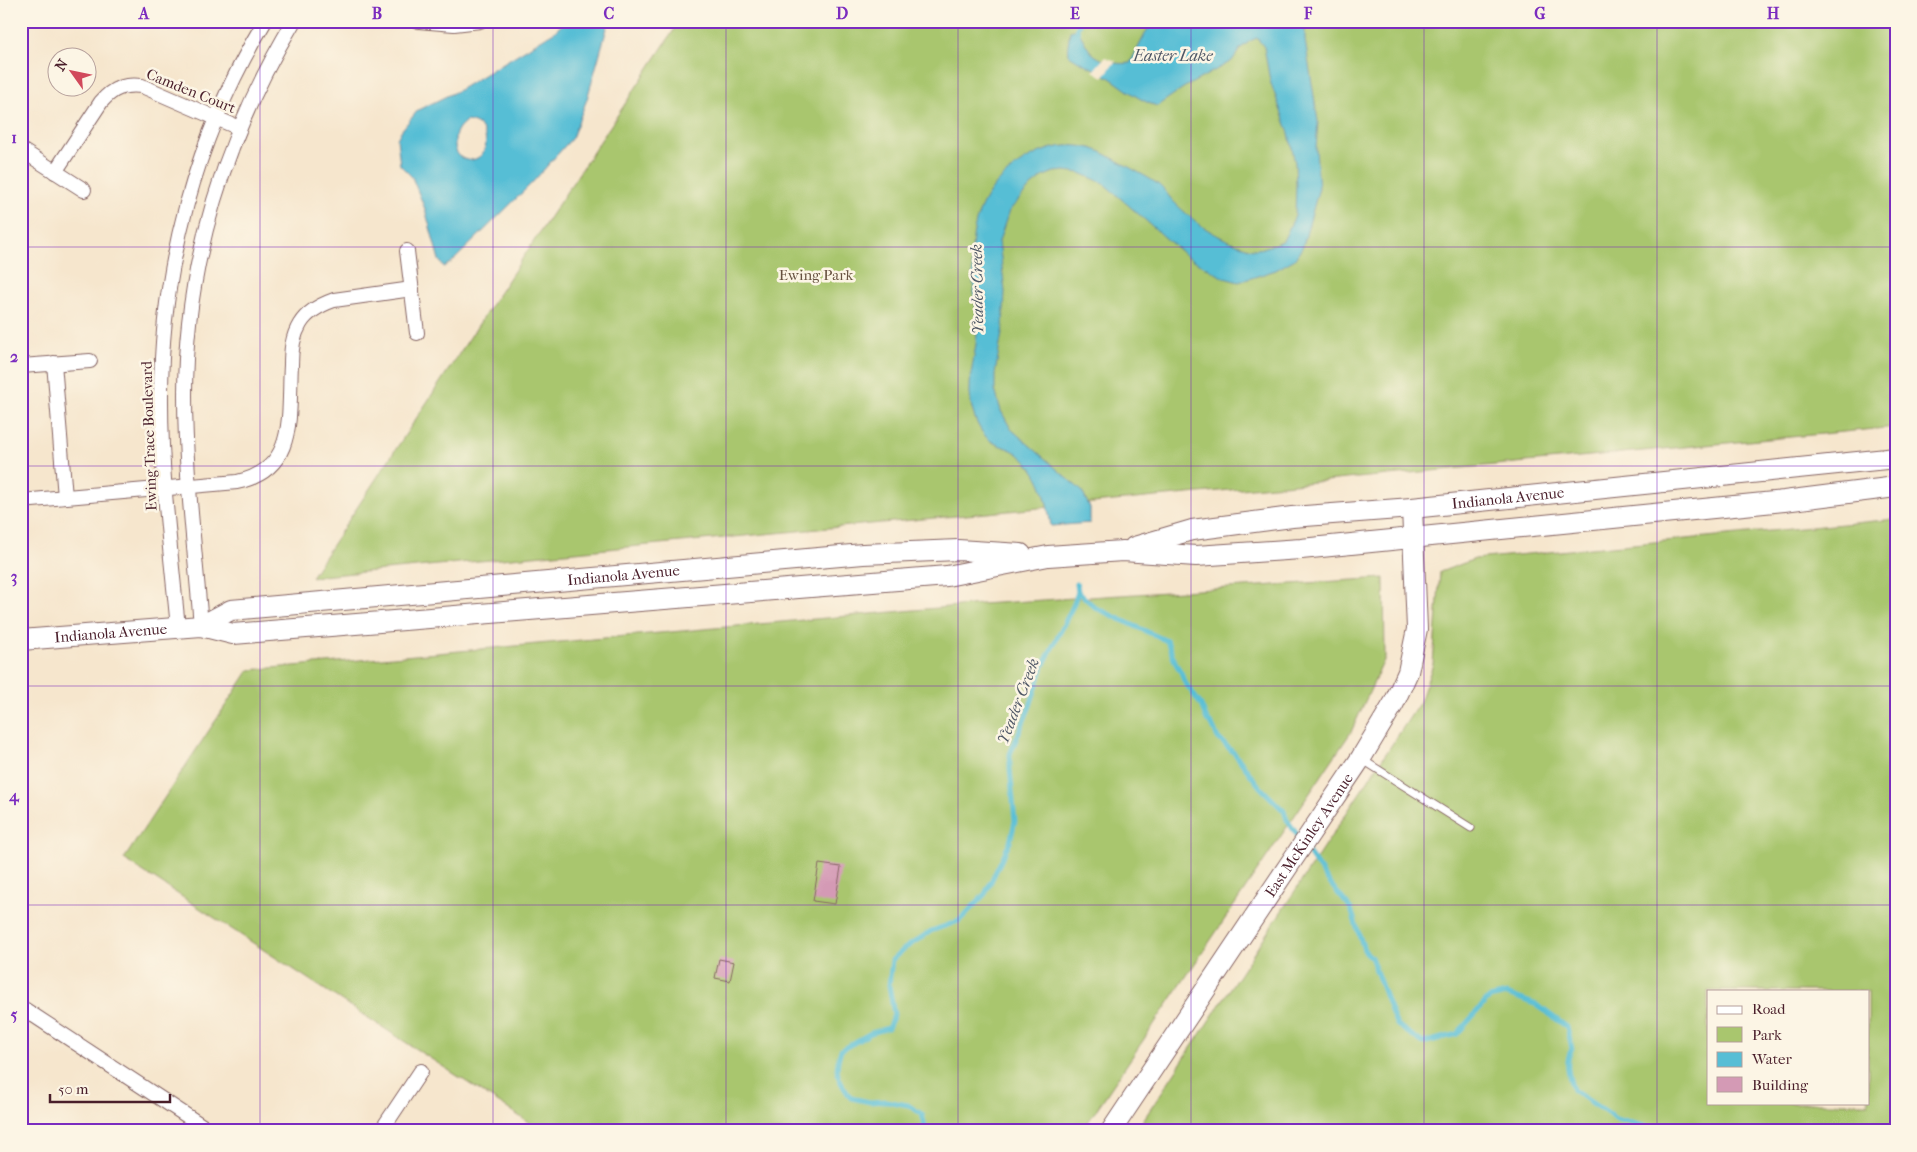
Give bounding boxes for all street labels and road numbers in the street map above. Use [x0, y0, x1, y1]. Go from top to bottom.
street label: Camden Court [144, 65, 239, 117]
street label: Ewing Trace Boulevard [137, 360, 161, 511]
street label: Indianola Avenue [1451, 483, 1566, 513]
street label: Indianola Avenue [566, 561, 681, 589]
street label: Indianola Avenue [54, 620, 168, 646]
street label: East McKinley Avenue [1261, 769, 1357, 901]

